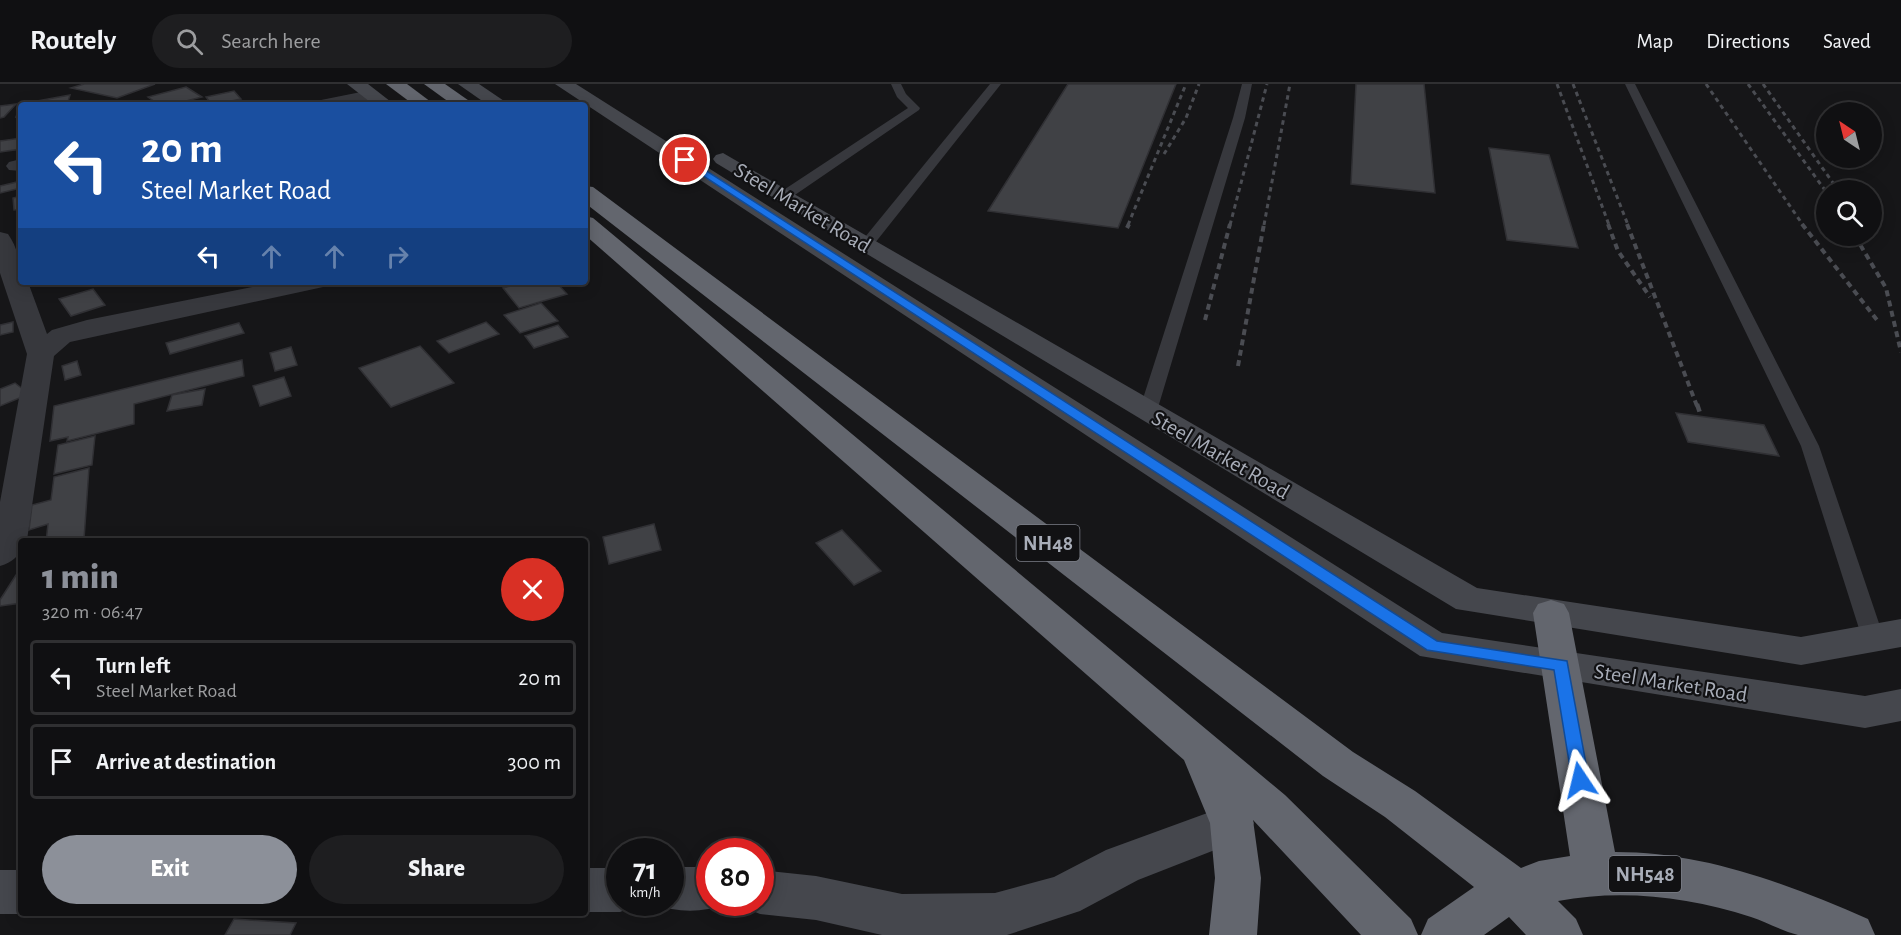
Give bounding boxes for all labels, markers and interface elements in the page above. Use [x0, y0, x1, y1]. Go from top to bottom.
search box [152, 14, 572, 68]
icon: search [173, 25, 206, 58]
text: Routely [30, 27, 116, 55]
text: Search here [221, 30, 321, 52]
text: Map [1637, 31, 1673, 52]
text: Directions [1706, 31, 1790, 52]
text: Saved [1823, 31, 1871, 52]
north arrow [1816, 102, 1882, 168]
map controls [1816, 102, 1882, 246]
icon: left [42, 126, 120, 204]
text: 20 m [141, 128, 223, 170]
pin [659, 134, 710, 185]
icon: arrive [668, 143, 701, 176]
street label: Steel Market Road [730, 159, 875, 257]
text: Steel Market Road [141, 177, 331, 204]
button: search [1816, 180, 1882, 246]
icon: left [192, 240, 225, 273]
icon: ahead [255, 240, 288, 273]
icon: ahead [318, 240, 351, 273]
icon: right [381, 240, 414, 273]
street label: Steel Market Road [1148, 407, 1293, 503]
road number: NH48 [1016, 525, 1080, 561]
button: close [501, 558, 564, 621]
text: 1 min [42, 559, 119, 595]
text: 320 m · 06:47 [42, 602, 143, 622]
text: Turn left [96, 655, 170, 677]
street label: Steel Market Road [1593, 660, 1749, 706]
icon: left [45, 661, 78, 694]
text: 20 m [518, 667, 561, 689]
text: Steel Market Road [96, 681, 237, 701]
icon: arrive [45, 745, 78, 778]
position arrow [1548, 748, 1612, 812]
text: Arrive at destination [96, 751, 276, 773]
text: 300 m [507, 751, 561, 773]
button: Exit [42, 835, 297, 904]
button: Share [309, 835, 564, 904]
speed limit sign: 80 [696, 838, 774, 916]
text: 71 [633, 855, 657, 885]
road number: NH548 [1609, 856, 1681, 892]
text: km/h [630, 885, 660, 900]

